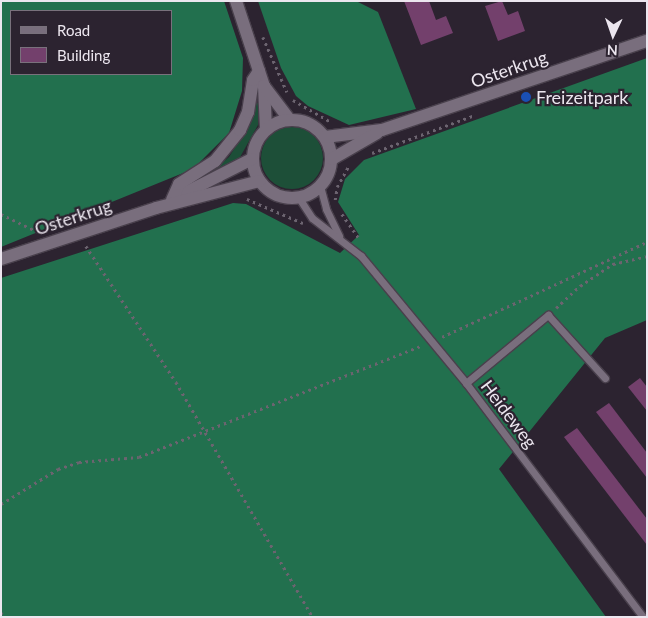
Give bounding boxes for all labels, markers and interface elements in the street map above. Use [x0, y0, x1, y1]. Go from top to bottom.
legend [10, 10, 172, 75]
north arrow [588, 10, 638, 60]
text: Road [57, 21, 90, 39]
text: N [606, 42, 618, 59]
text: Building [57, 46, 110, 64]
street label: Osterkrug [468, 46, 550, 92]
place label: Freizeitpark [536, 86, 628, 108]
marker: Freizeitpark [520, 91, 532, 103]
street label: Osterkrug [32, 194, 114, 240]
street label: Heideweg [476, 376, 542, 452]

